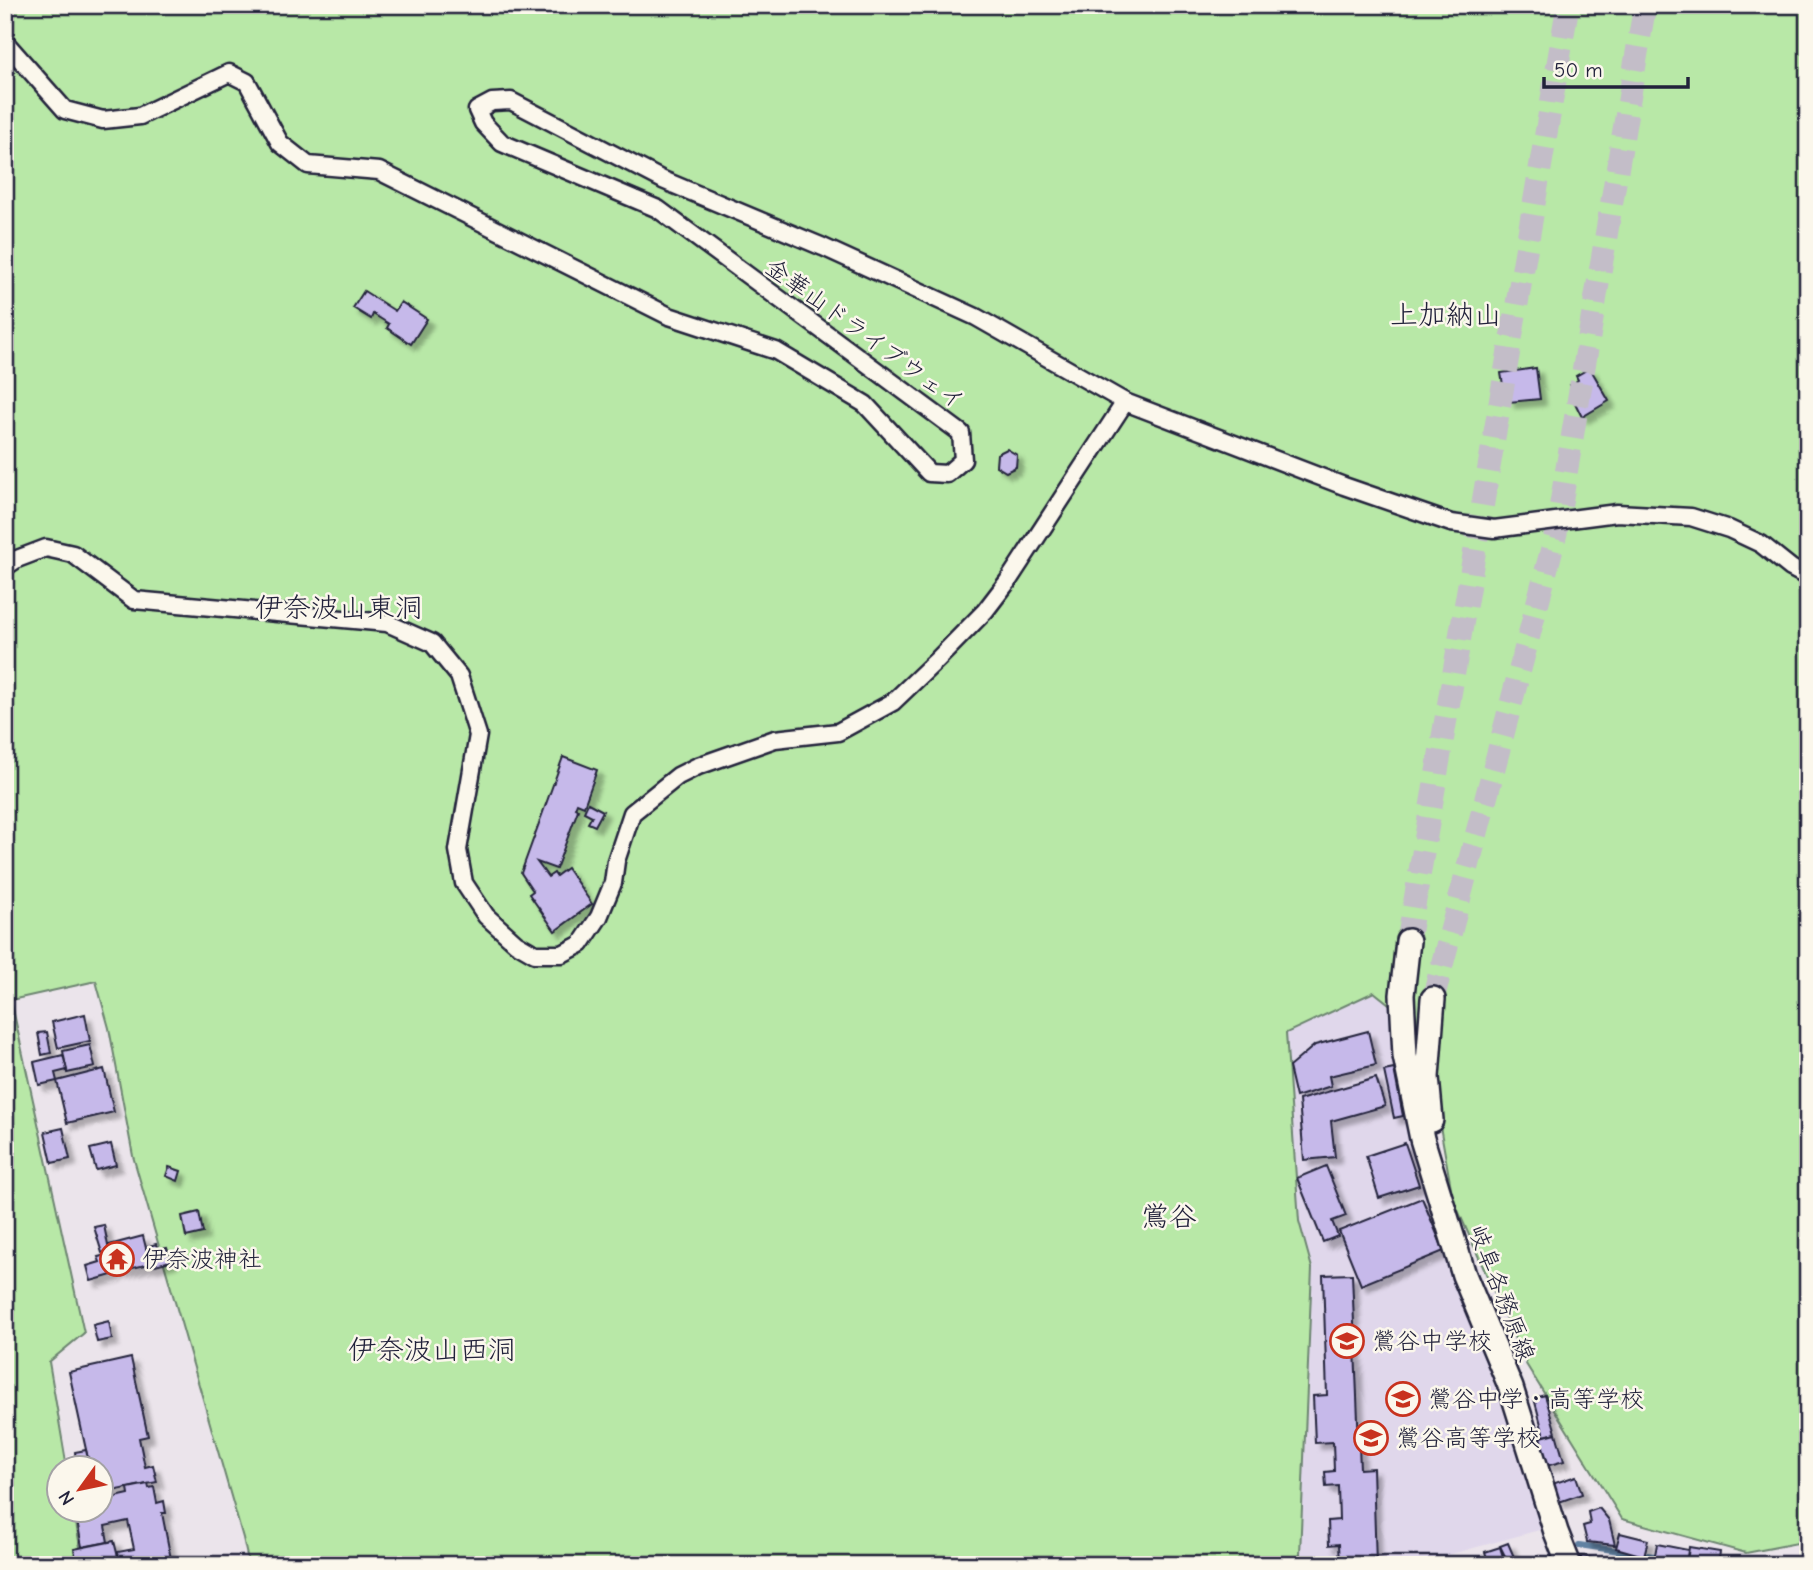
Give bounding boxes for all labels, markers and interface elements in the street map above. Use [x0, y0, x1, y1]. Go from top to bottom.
scale bar [1544, 46, 1687, 90]
text: 50 m [1554, 58, 1603, 82]
street label: 金華山ドライブウェイ [760, 252, 970, 416]
district label: 上加納山 [1390, 299, 1502, 331]
district label: 伊奈波山東洞 [255, 592, 423, 624]
district label: 鴬谷 [1141, 1201, 1197, 1233]
street label: 岐阜各務原線 [1463, 1221, 1541, 1365]
temple icon: 伊奈波神社 [98, 1240, 136, 1278]
place label: 伊奈波神社 [142, 1245, 262, 1273]
school or university icon: 鶯谷中学校 [1328, 1322, 1366, 1360]
place label: 鶯谷中学校 [1372, 1327, 1492, 1355]
district label: 伊奈波山西洞 [348, 1334, 516, 1366]
school or university icon: 鶯谷中学・高等学校 [1384, 1380, 1422, 1418]
place label: 鶯谷中学・高等学校 [1428, 1385, 1644, 1413]
school or university icon: 鶯谷高等学校 [1352, 1419, 1390, 1457]
place label: 鶯谷高等学校 [1396, 1424, 1540, 1452]
north arrow [46, 1454, 116, 1524]
text: N [54, 1487, 79, 1509]

